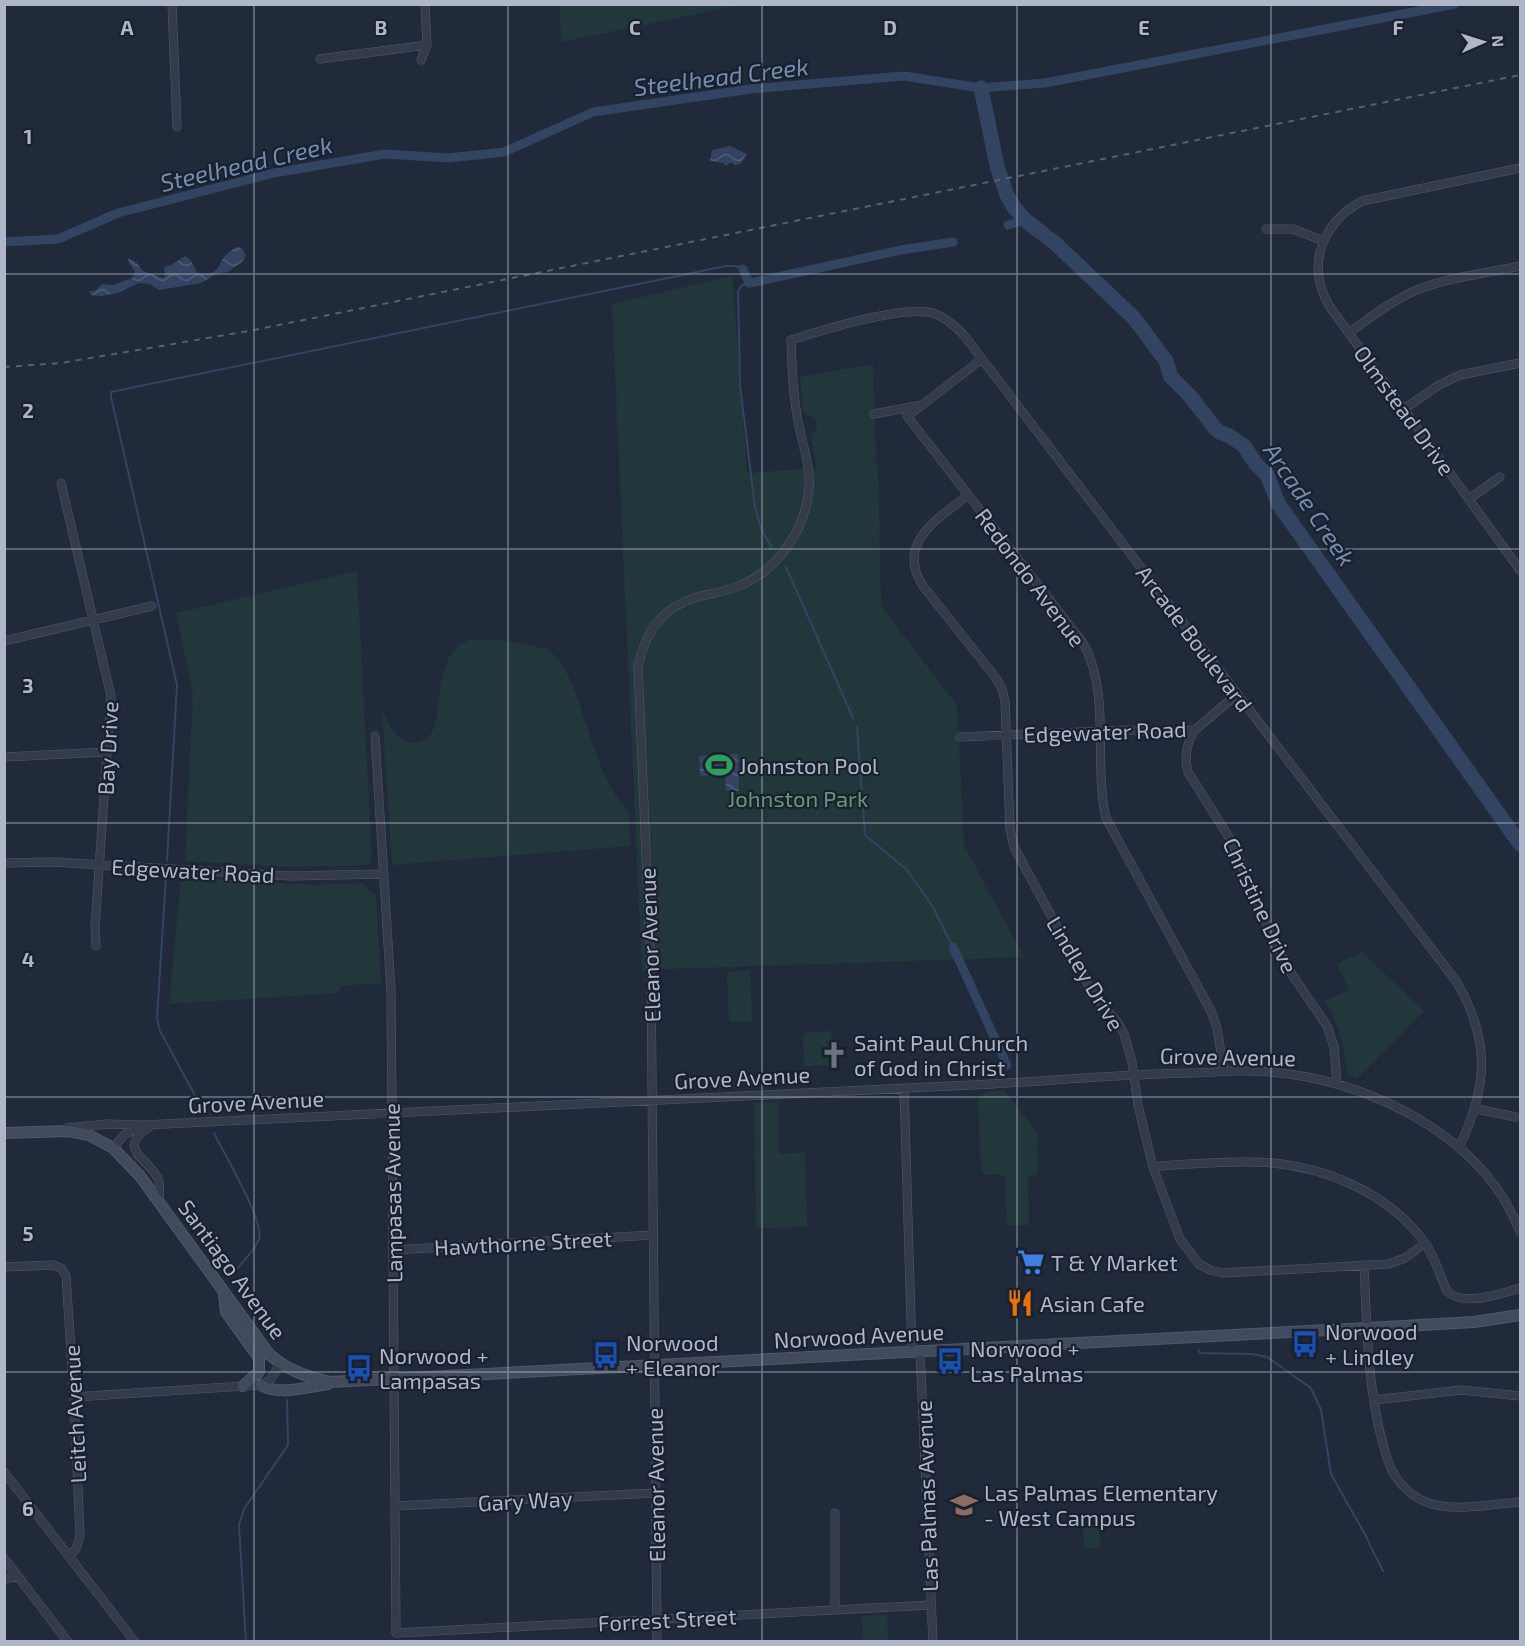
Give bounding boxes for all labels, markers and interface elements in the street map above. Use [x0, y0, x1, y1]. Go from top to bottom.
north arrow [1453, 12, 1513, 72]
text: A [120, 15, 134, 39]
text: B [375, 15, 387, 39]
text: C [629, 15, 641, 39]
text: D [883, 15, 897, 39]
text: E [1138, 15, 1150, 39]
text: F [1392, 15, 1404, 39]
text: N [1489, 35, 1508, 47]
water label: Steelhead Creek [632, 51, 810, 101]
text: 1 [24, 124, 32, 148]
water label: Steelhead Creek [157, 129, 335, 197]
street label: Olmstead Drive [1349, 340, 1461, 480]
text: 2 [22, 398, 34, 422]
water label: Arcade Creek [1258, 436, 1362, 571]
street label: Redondo Avenue [971, 503, 1091, 651]
street label: Arcade Boulevard [1132, 560, 1258, 716]
text: 3 [22, 673, 34, 697]
street label: Bay Drive [92, 700, 122, 796]
street label: Edgewater Road [1023, 715, 1187, 747]
sports icon: Johnston Pool [704, 750, 734, 780]
place label: Johnston Pool [739, 752, 879, 778]
park label: Johnston Park [728, 785, 868, 811]
street label: Christine Drive [1218, 833, 1304, 977]
street label: Edgewater Road [111, 853, 275, 887]
street label: Eleanor Avenue [633, 867, 665, 1023]
street label: Lindley Drive [1042, 911, 1130, 1035]
text: 4 [22, 947, 35, 971]
place label: Saint Paul Church of God in Christ [854, 1029, 1028, 1080]
church icon: Saint Paul Church of God in Christ [819, 1040, 849, 1070]
street label: Grove Avenue [1160, 1042, 1296, 1070]
street label: Grove Avenue [673, 1060, 811, 1094]
street label: Grove Avenue [187, 1084, 325, 1118]
street label: Lampasas Avenue [377, 1103, 407, 1283]
street label: Santiago Avenue [174, 1194, 292, 1344]
text: 5 [22, 1221, 34, 1245]
street label: Hawthorne Street [433, 1224, 613, 1260]
supermarket icon: T & Y Market [1016, 1247, 1046, 1277]
place label: T & Y Market [1051, 1249, 1178, 1275]
restaurant icon: Asian Cafe [1005, 1288, 1035, 1318]
place label: Asian Cafe [1040, 1290, 1145, 1316]
street label: Norwood Avenue [773, 1318, 945, 1352]
place label: Norwood + Lindley [1325, 1318, 1418, 1369]
place label: Norwood + Eleanor [626, 1329, 720, 1380]
bus stop icon: Norwood + Lindley [1290, 1329, 1320, 1359]
place label: Norwood + Las Palmas [970, 1335, 1084, 1386]
bus stop icon: Norwood + Eleanor [591, 1340, 621, 1370]
place label: Norwood + Lampasas [379, 1342, 489, 1393]
street label: Leitch Avenue [57, 1344, 91, 1484]
bus stop icon: Norwood + Las Palmas [935, 1346, 965, 1376]
bus stop icon: Norwood + Lampasas [344, 1353, 374, 1383]
street label: Las Palmas Avenue [910, 1400, 942, 1592]
street label: Eleanor Avenue [641, 1408, 669, 1562]
place label: Las Palmas Elementary - West Campus [984, 1479, 1218, 1530]
street label: Gary Way [477, 1485, 573, 1515]
school or university icon: Las Palmas Elementary - West Campus [949, 1490, 979, 1520]
text: 6 [22, 1496, 34, 1520]
street label: Forrest Street [597, 1602, 737, 1636]

